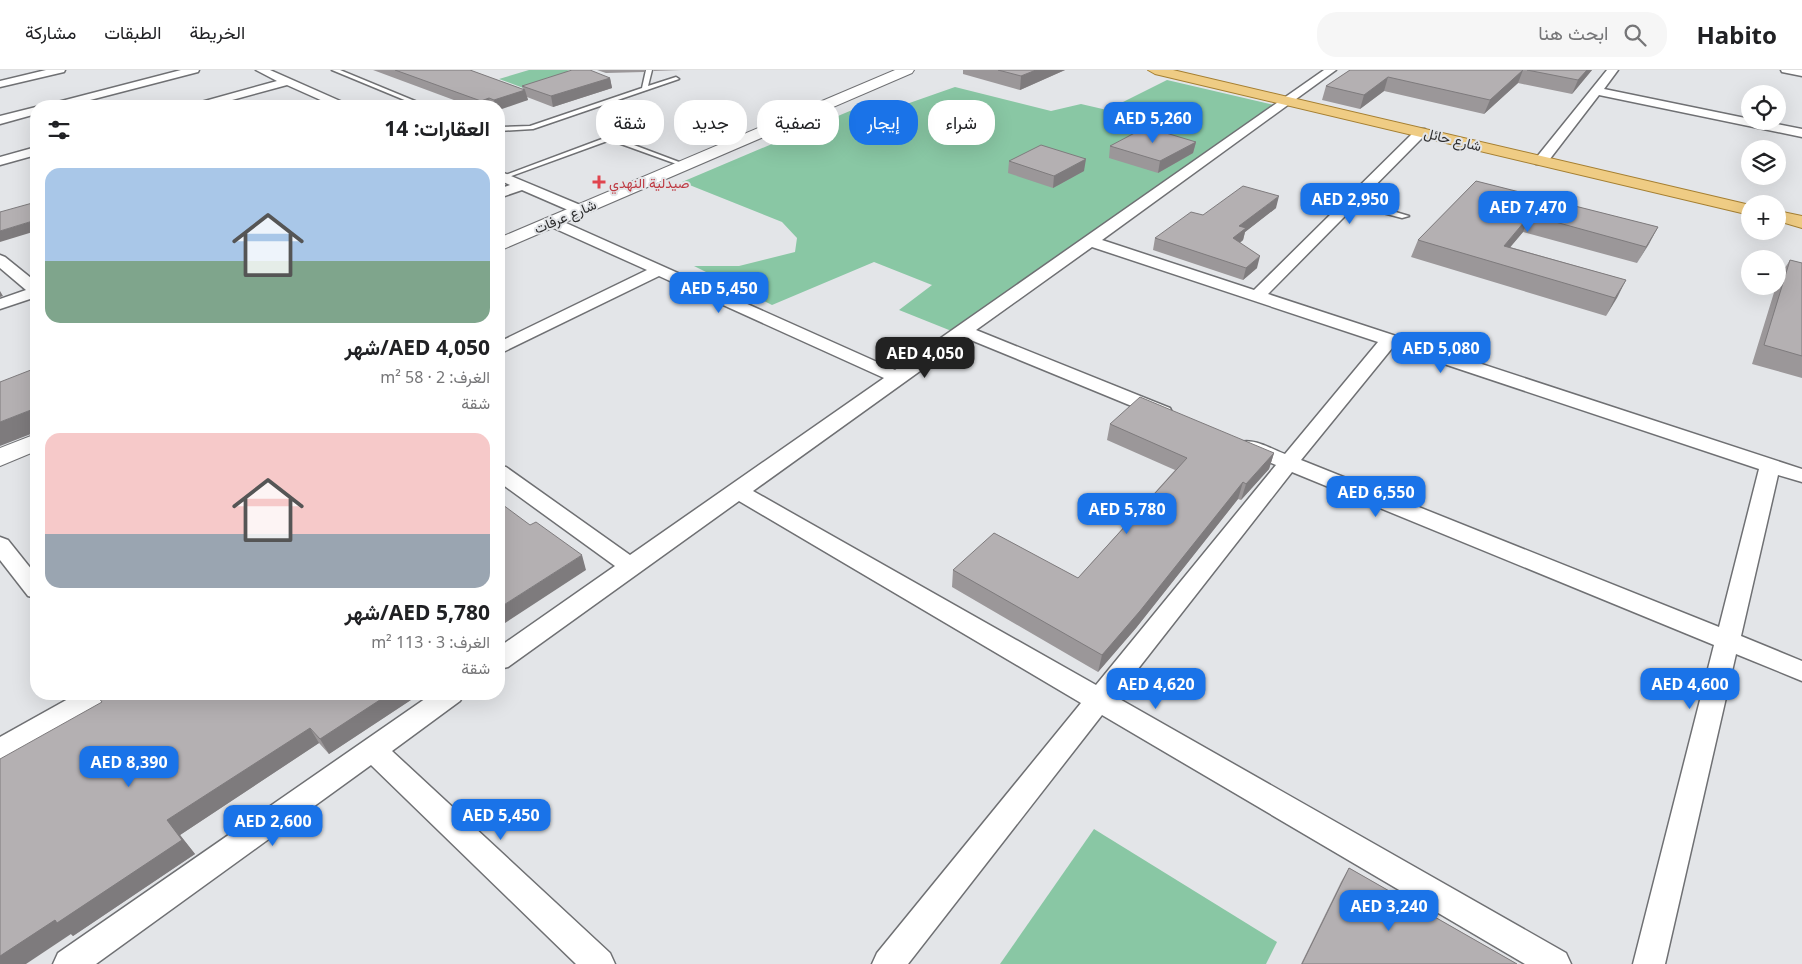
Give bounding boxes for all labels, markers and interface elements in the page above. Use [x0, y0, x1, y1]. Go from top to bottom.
search box [1317, 12, 1667, 57]
text: Habito [1697, 18, 1777, 51]
text: مشاركة [25, 20, 76, 44]
text: الطبقات [104, 20, 161, 44]
text: الخريطة [189, 20, 245, 44]
text: ابحث هنا [1538, 20, 1609, 46]
icon: search [1621, 21, 1649, 49]
map controls [1741, 85, 1786, 295]
button: locate [1741, 85, 1786, 130]
chip: شقة [596, 100, 664, 145]
chip: جديد [674, 100, 747, 145]
chip: تصفية [757, 100, 839, 145]
chip: إيجار [849, 100, 918, 145]
chip: شراء [928, 100, 995, 145]
pin: AED 5,260 [1096, 102, 1210, 144]
text: AED 5,260 [1114, 107, 1192, 129]
text: العقارات: 14 [384, 114, 490, 142]
icon: filters [45, 116, 73, 144]
street label: شارع حائل [1422, 123, 1484, 157]
button: layers [1741, 140, 1786, 185]
place label: صيدلية النهدي [609, 173, 690, 195]
marker: صيدلية النهدي [593, 176, 605, 188]
pin: AED 2,950 [1293, 182, 1407, 225]
text: AED 2,950 [1311, 188, 1389, 210]
pin: AED 7,470 [1471, 190, 1585, 233]
street label: شارع عرفات [531, 194, 600, 239]
button: + [1741, 195, 1786, 240]
text: AED 7,470 [1489, 196, 1567, 218]
icon: home [223, 200, 313, 290]
button: − [1741, 250, 1786, 295]
pin: AED 5,450 [662, 272, 776, 314]
text: AED 5,450 [680, 277, 758, 299]
pin: AED 5,080 [1384, 332, 1498, 374]
text: AED 4,050/شهر [345, 333, 490, 361]
pin: AED 4,050 [868, 336, 982, 379]
text: AED 5,080 [1402, 337, 1480, 359]
text: AED 4,050 [886, 342, 964, 364]
text: الغرف: 2 · 58 m² [380, 366, 490, 388]
text: شقة [461, 392, 490, 414]
icon: home [223, 465, 313, 555]
pin: AED 6,550 [1319, 476, 1433, 518]
text: AED 6,550 [1337, 481, 1415, 503]
pin: AED 5,780 [1070, 492, 1184, 535]
text: AED 5,780 [1088, 498, 1166, 520]
text: AED 5,780/شهر [345, 598, 490, 626]
text: الغرف: 3 · 113 m² [371, 631, 490, 653]
text: شقة [461, 657, 490, 679]
pin: AED 4,620 [1099, 668, 1213, 710]
pin: AED 4,600 [1633, 668, 1747, 710]
text: AED 4,620 [1117, 673, 1195, 695]
text: AED 4,600 [1651, 673, 1729, 695]
pin: AED 8,390 [72, 746, 186, 788]
text: AED 8,390 [90, 751, 168, 773]
pin: AED 5,450 [444, 798, 558, 841]
pin: AED 2,600 [216, 804, 330, 847]
text: AED 5,450 [462, 804, 540, 826]
text: AED 2,600 [234, 810, 312, 832]
pin: AED 3,240 [1332, 890, 1446, 932]
text: AED 3,240 [1350, 895, 1428, 917]

